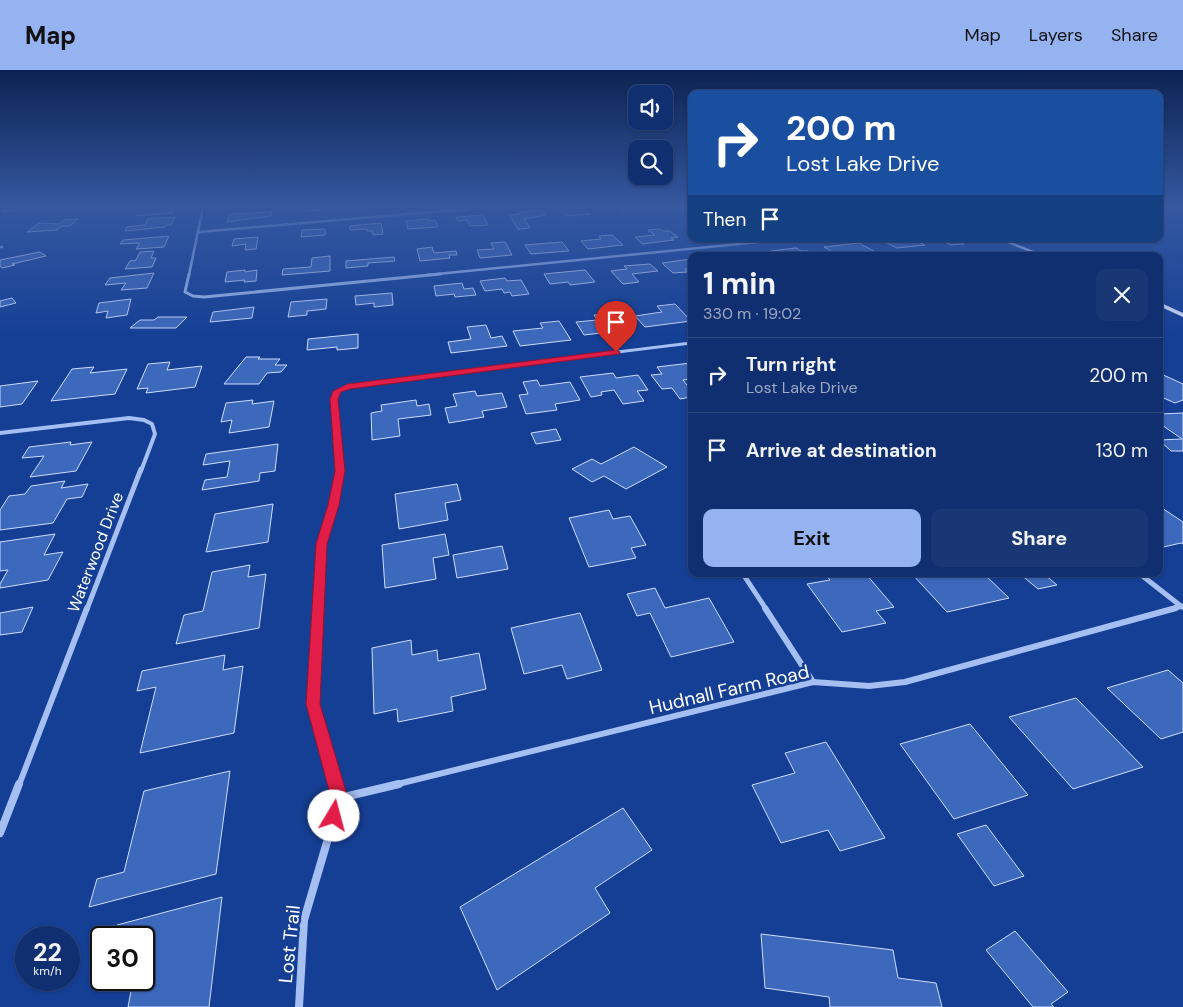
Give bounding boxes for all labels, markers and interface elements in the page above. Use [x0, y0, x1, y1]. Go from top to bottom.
text: Map [25, 20, 76, 51]
text: Map [965, 23, 1001, 47]
text: Layers [1029, 23, 1083, 47]
text: Share [1111, 23, 1158, 47]
map controls [628, 85, 673, 185]
button: sound [628, 85, 673, 130]
text: 200 m [786, 105, 897, 151]
icon: right [703, 110, 768, 175]
button: search [628, 140, 673, 185]
text: Lost Lake Drive [786, 149, 940, 178]
icon: arrive [756, 205, 784, 233]
text: Then [703, 207, 746, 232]
text: 1 min [703, 264, 776, 303]
button: close [1096, 269, 1148, 321]
pin [595, 301, 637, 352]
text: 330 m · 19:02 [703, 303, 801, 324]
icon: arrive [602, 308, 630, 336]
text: Turn right [746, 352, 836, 377]
icon: right [703, 361, 731, 389]
text: 200 m [1089, 363, 1148, 388]
text: Lost Lake Drive [746, 377, 858, 398]
icon: arrive [703, 436, 731, 464]
text: Arrive at destination [746, 438, 937, 463]
text: 130 m [1096, 438, 1148, 463]
street label: Waterwood Drive [63, 489, 128, 615]
button: Exit [703, 509, 921, 567]
button: Share [931, 509, 1148, 567]
street label: Hudnall Farm Road [647, 659, 812, 720]
position arrow [307, 789, 359, 841]
street label: Lost Trail [273, 904, 306, 984]
speed limit sign: 30 [90, 926, 155, 991]
text: 22 [33, 936, 62, 969]
text: km/h [33, 963, 62, 979]

